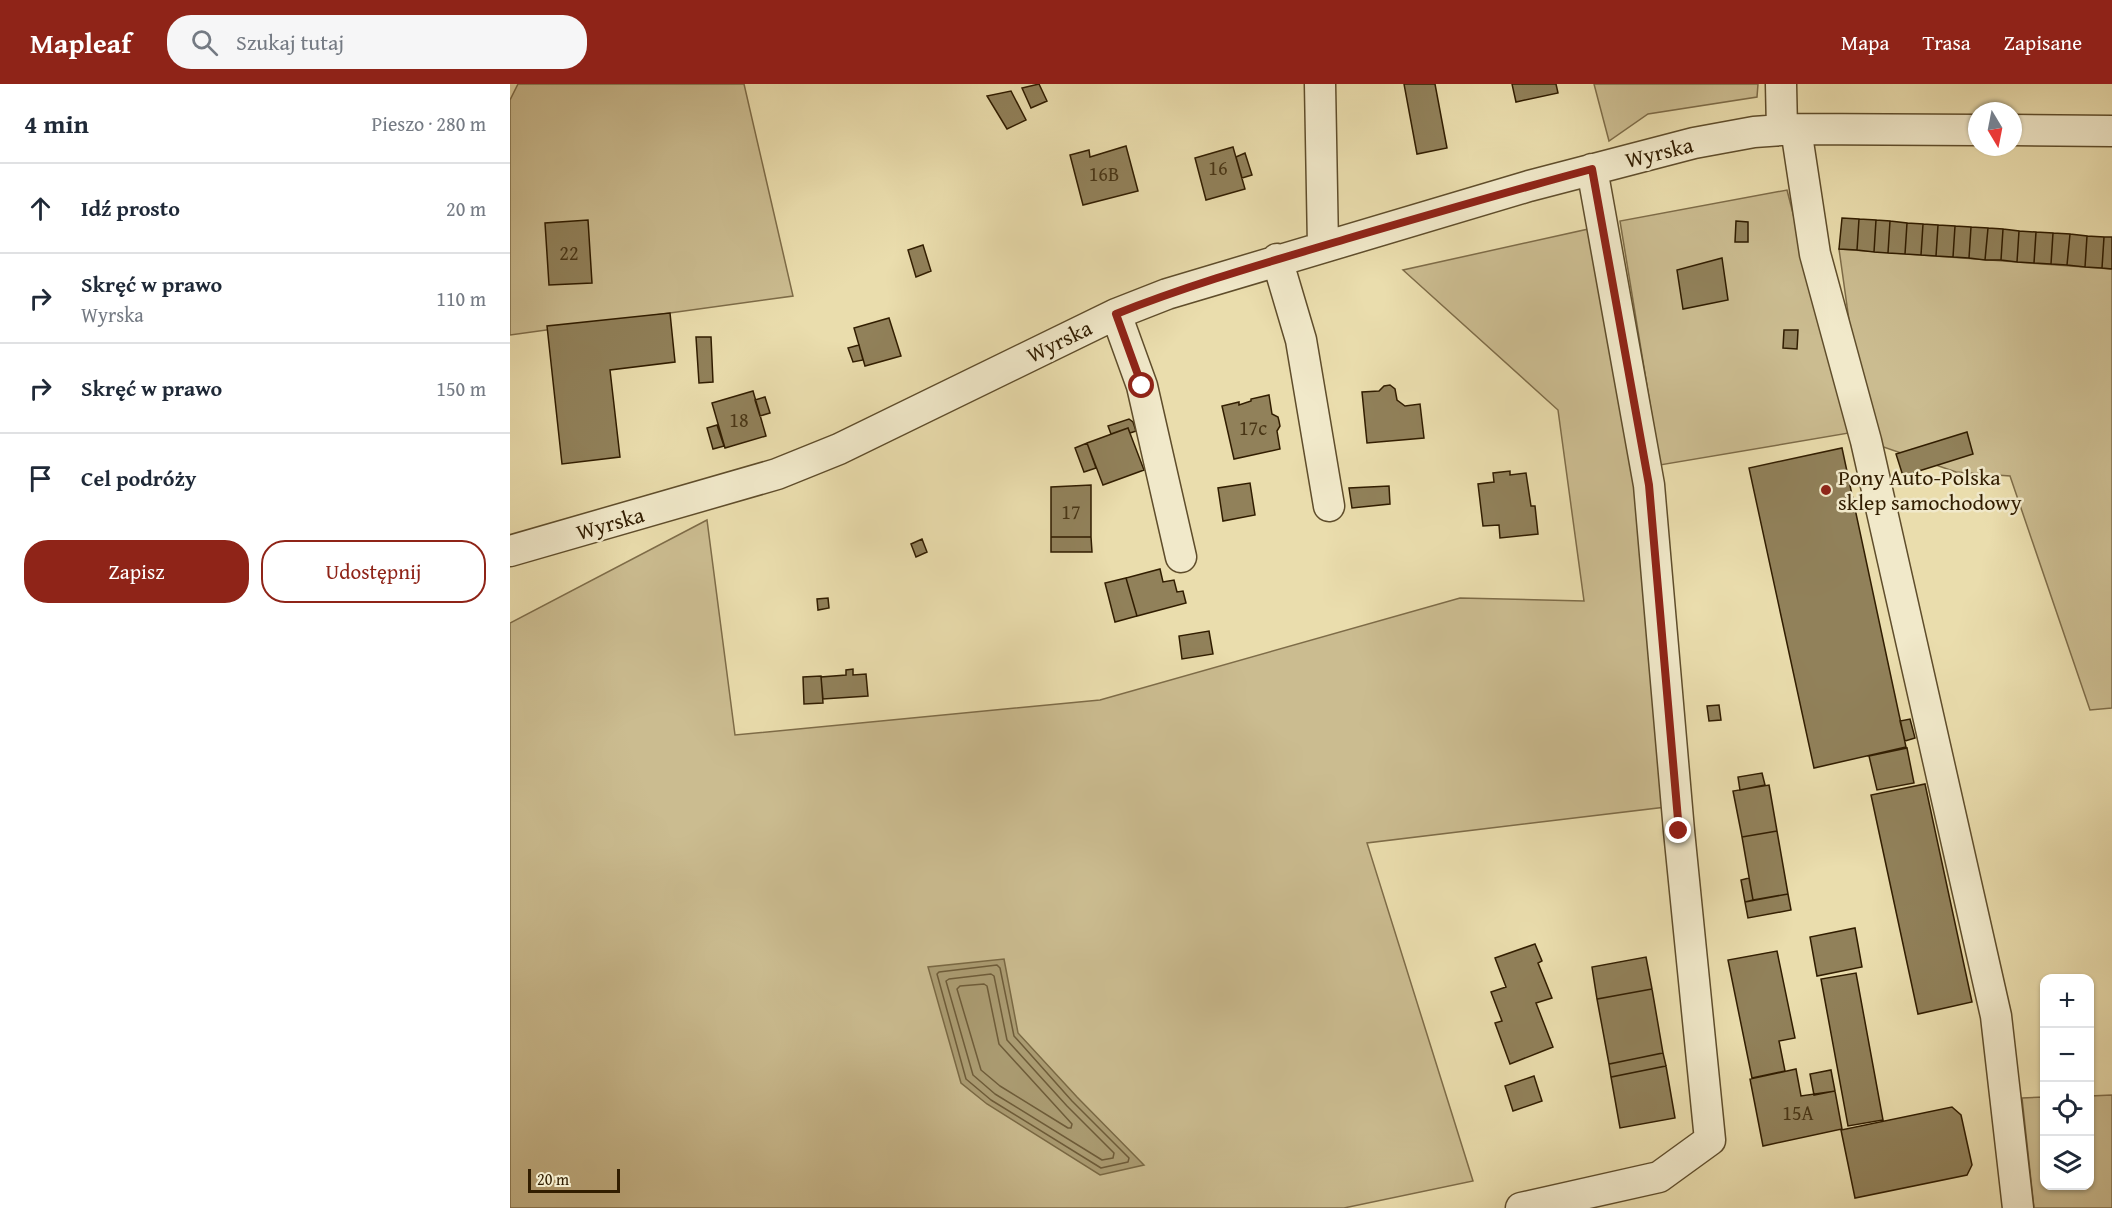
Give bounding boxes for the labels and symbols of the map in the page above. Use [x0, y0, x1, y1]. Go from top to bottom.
north arrow [1968, 102, 2022, 156]
street label: Wyrska [1622, 128, 1697, 176]
house number: 16 [1208, 153, 1228, 182]
house number: 16B [1089, 159, 1119, 188]
house number: 22 [559, 238, 579, 267]
street label: Wyrska [1021, 311, 1098, 371]
route start [1128, 372, 1154, 398]
house number: 18 [729, 405, 749, 434]
house number: 17c [1239, 413, 1267, 442]
place label: Pony Auto-Polska sklep samochodowy [1838, 461, 2022, 518]
marker: Pony Auto-Polska sklep samochodowy [1819, 483, 1833, 497]
house number: 17 [1061, 497, 1081, 526]
street label: Wyrska [572, 498, 648, 548]
route end [1665, 817, 1691, 843]
house number: 15A [1782, 1098, 1814, 1127]
scale bar [528, 1166, 620, 1194]

